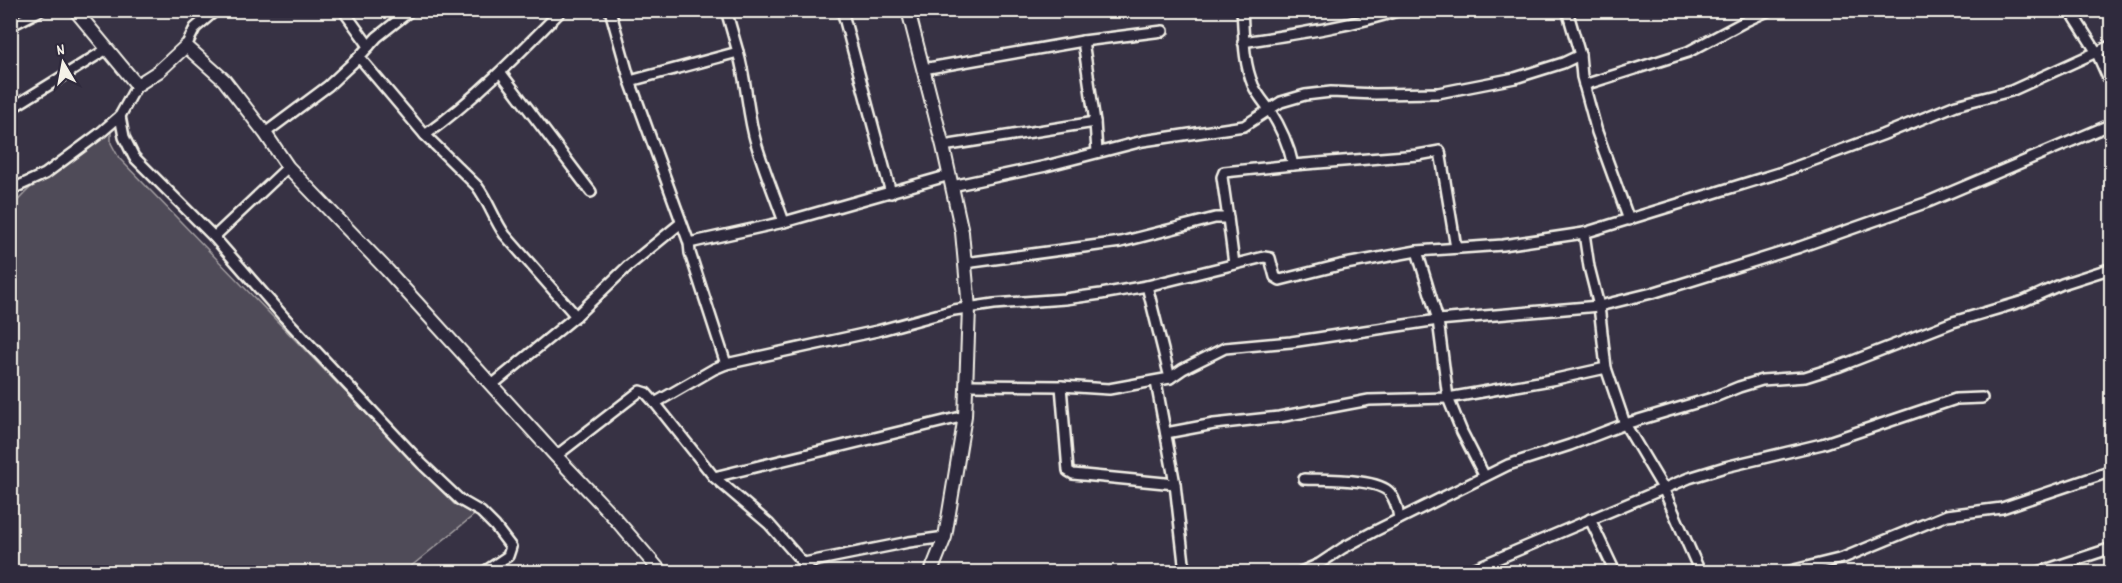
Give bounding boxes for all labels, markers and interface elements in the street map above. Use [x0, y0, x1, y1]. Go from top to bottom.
north arrow [33, 33, 93, 93]
text: N [55, 39, 67, 63]

